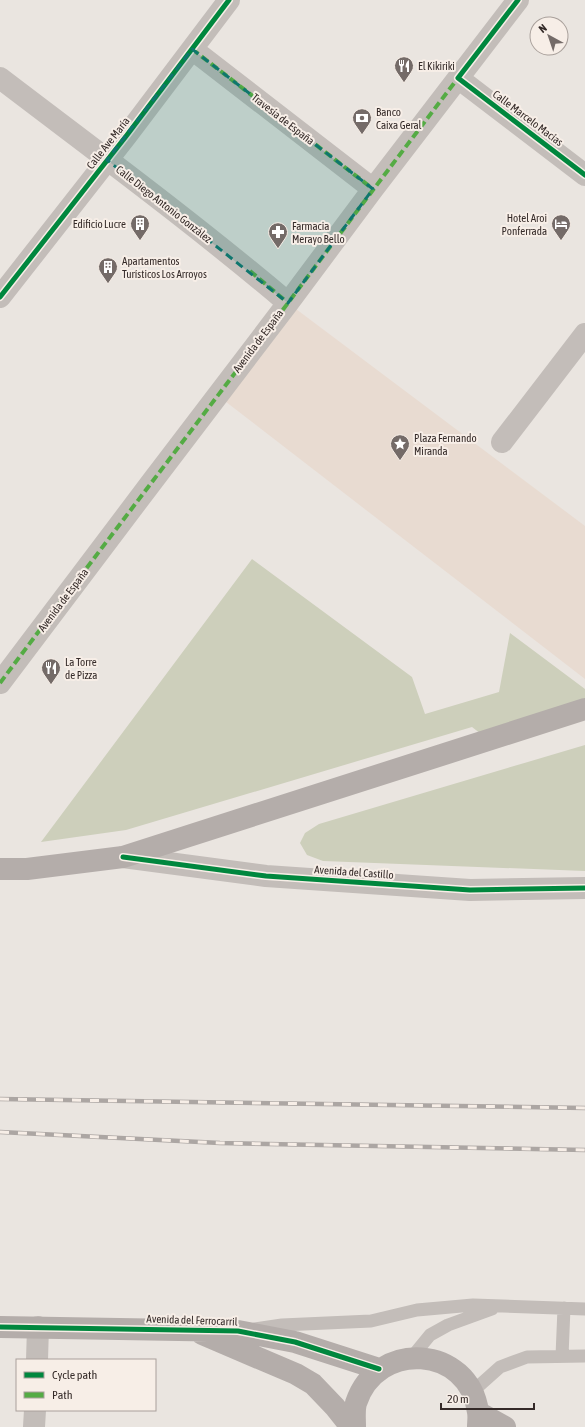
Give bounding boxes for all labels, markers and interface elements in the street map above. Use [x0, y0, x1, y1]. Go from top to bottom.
north arrow [529, 16, 569, 56]
text: N [536, 22, 549, 35]
restaurant icon: El Kikiriki [393, 55, 415, 83]
place label: El Kikiriki [418, 60, 455, 72]
street label: Calle Marcelo Macías [491, 88, 565, 148]
street label: Travesía de España [249, 91, 317, 147]
place label: Banco Caixa Geral [376, 106, 422, 131]
bank icon: Banco Caixa Geral [351, 107, 373, 135]
street label: Calle Ave María [84, 115, 132, 171]
street label: Calle Diego Antonio González [114, 163, 214, 245]
place label: Hotel Aroi Ponferrada [501, 212, 547, 237]
building icon: Edificio Lucre [129, 213, 151, 241]
hotel icon: Hotel Aroi Ponferrada [550, 213, 572, 241]
place label: Edificio Lucre [73, 218, 126, 230]
place label: Farmacia Merayo Bello [292, 220, 345, 245]
pharmacy icon: Farmacia Merayo Bello [267, 221, 289, 249]
place label: Apartamentos Turísticos Los Arroyos [122, 255, 207, 280]
building icon: Apartamentos Turísticos Los Arroyos [97, 256, 119, 284]
street label: Avenida de España [230, 307, 286, 375]
place label: Plaza Fernando Miranda [414, 432, 477, 457]
place icon: Plaza Fernando Miranda [389, 433, 411, 461]
street label: Avenida de España [35, 566, 91, 634]
place label: La Torre de Pizza [65, 656, 97, 681]
restaurant icon: La Torre de Pizza [40, 657, 62, 685]
street label: Avenida del Castillo [314, 863, 394, 881]
street label: Avenida del Ferrocarril [146, 1312, 238, 1328]
legend [16, 1359, 156, 1411]
text: Cycle path [52, 1368, 97, 1382]
scale bar [441, 1385, 534, 1411]
text: Path [52, 1388, 73, 1402]
text: 20 m [447, 1392, 469, 1406]

